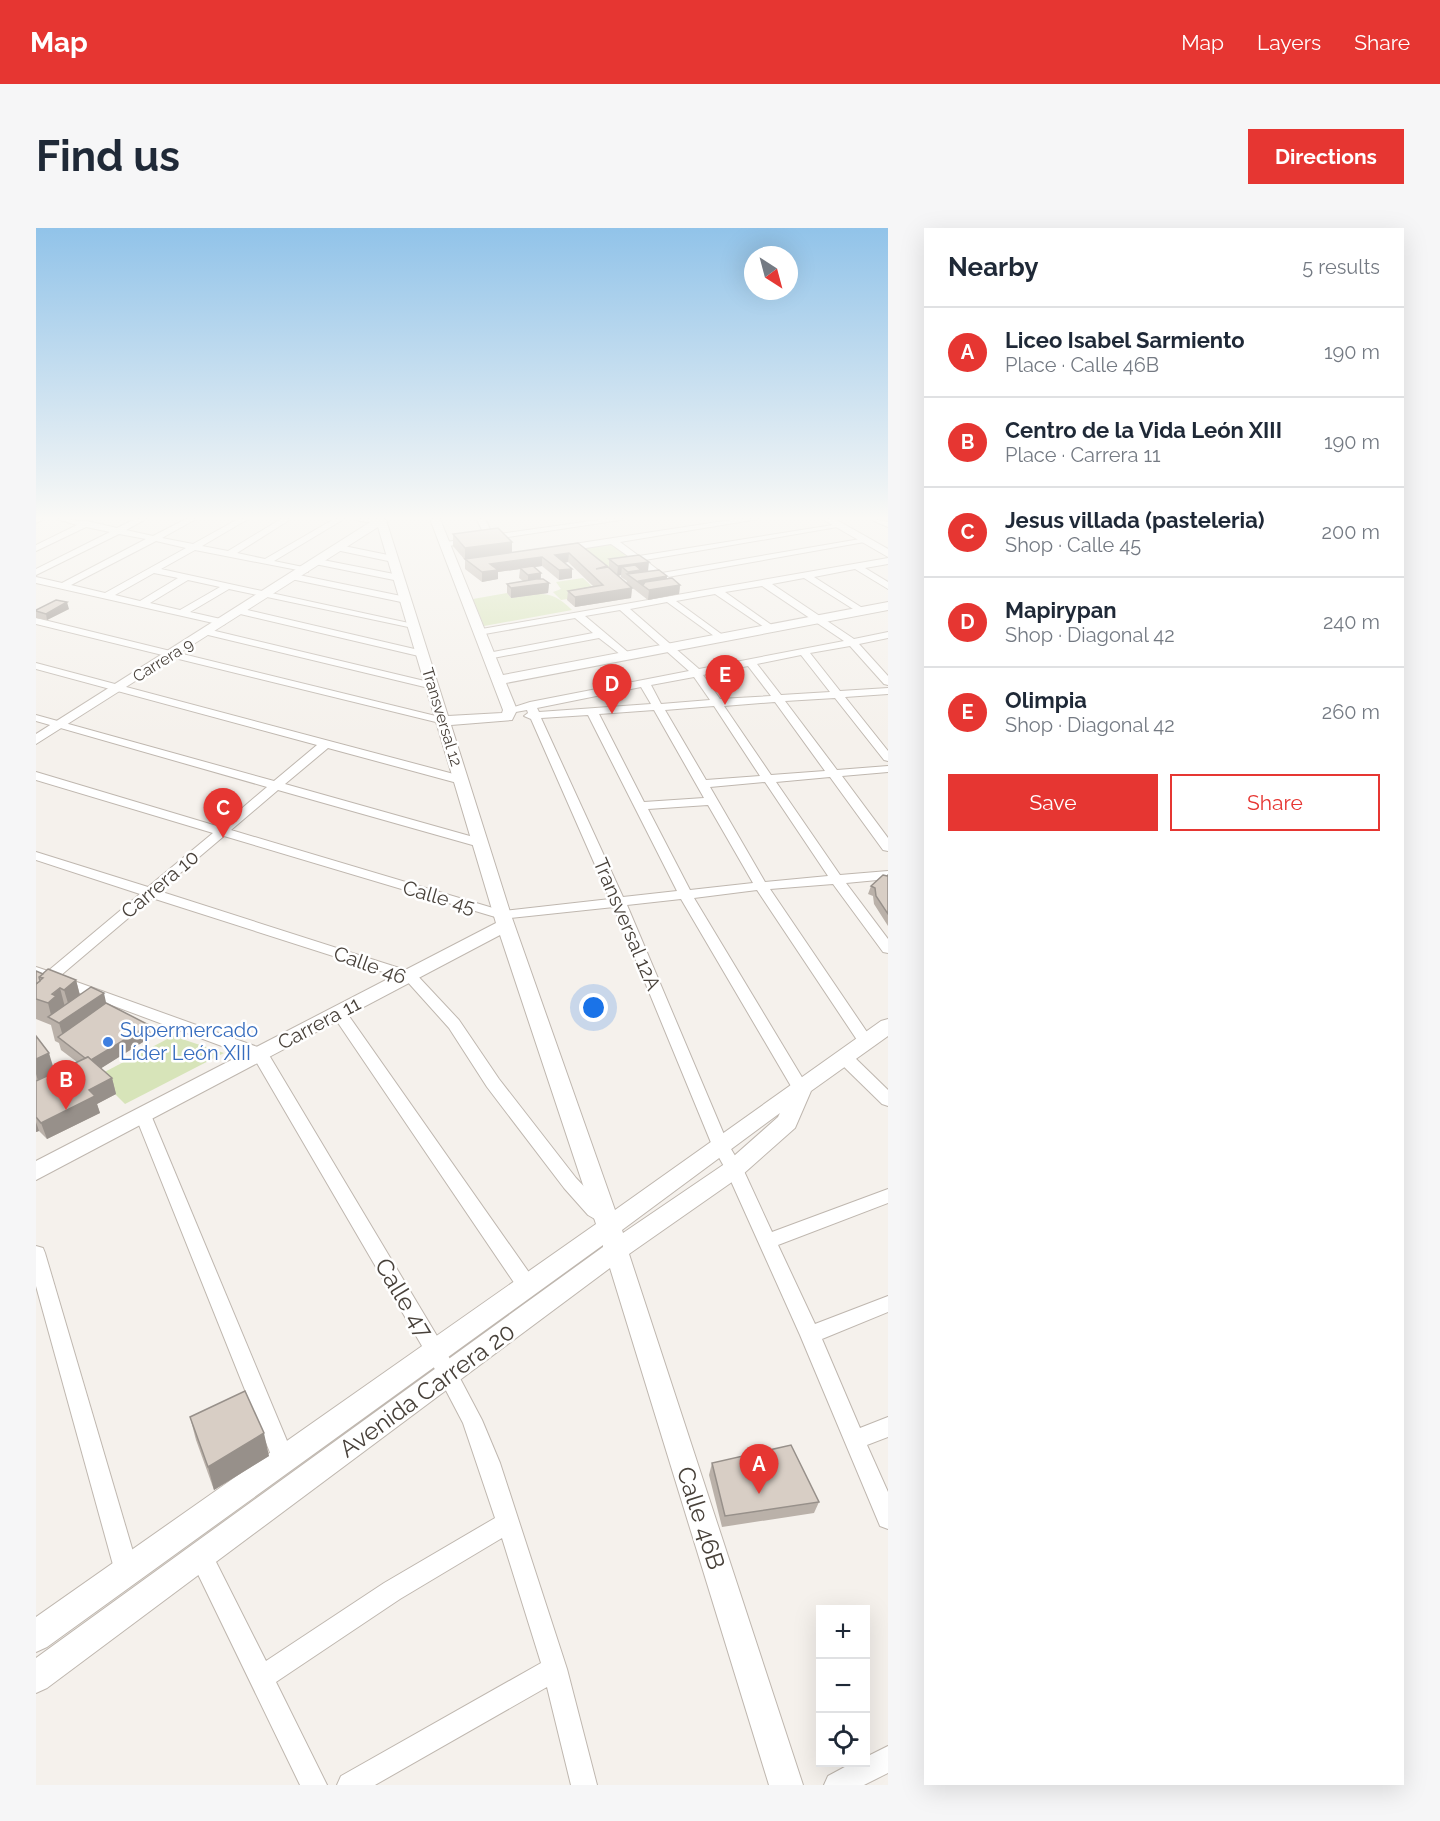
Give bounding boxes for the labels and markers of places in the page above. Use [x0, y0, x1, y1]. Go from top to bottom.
pin: E [706, 656, 744, 705]
pin: D [592, 664, 632, 714]
pin: C [204, 788, 243, 838]
place label: Supermercado Líder León XIII [120, 1018, 258, 1065]
marker: Supermercado Líder León XIII [101, 1035, 115, 1049]
pin: B [46, 1060, 86, 1110]
pin: A [740, 1444, 778, 1494]

